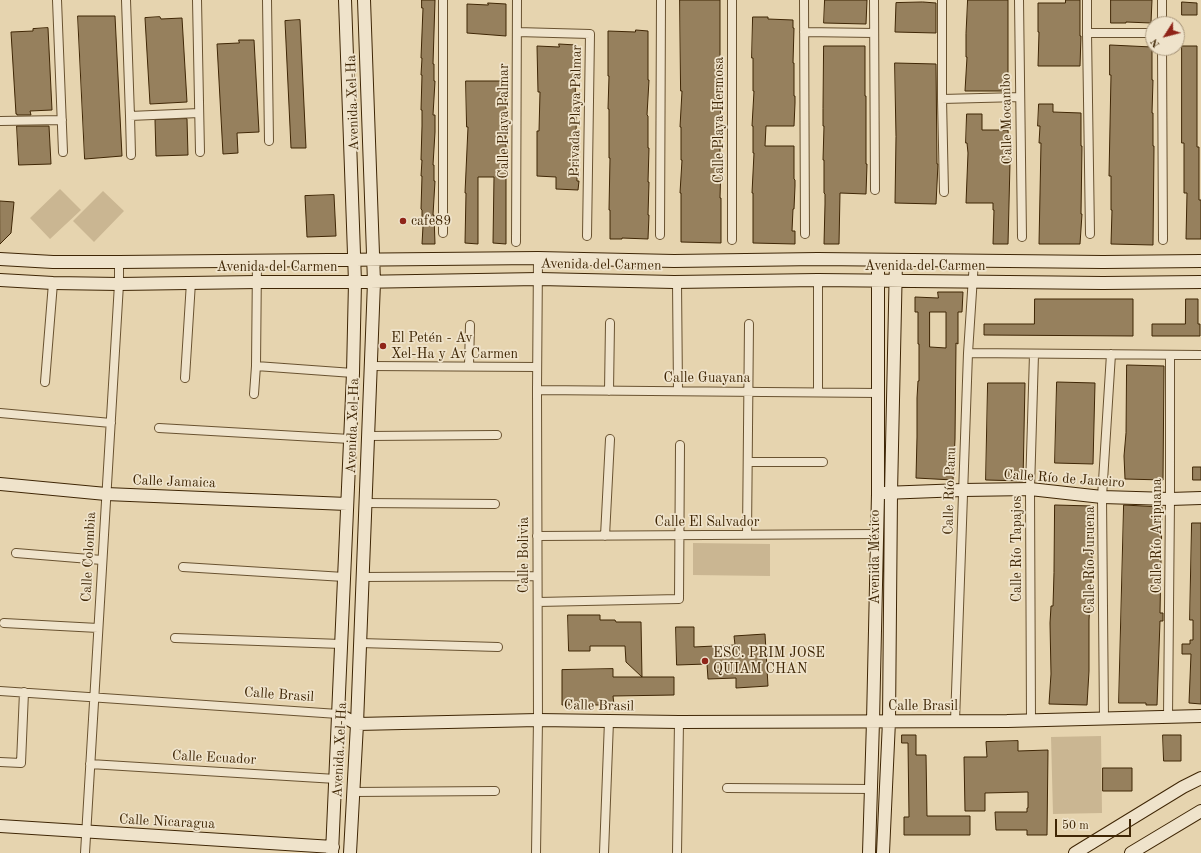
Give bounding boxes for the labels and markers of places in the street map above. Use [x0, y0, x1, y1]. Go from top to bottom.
place label: cafe89 [411, 213, 451, 229]
marker: cafe89 [398, 216, 408, 226]
place label: El Petén - Av Xel-Ha y Av Carmen [391, 330, 518, 362]
marker: El Petén - Av Xel-Ha y Av Carmen [378, 341, 388, 351]
place label: ESC. PRIM JOSE QUIAM CHAN [713, 645, 825, 678]
marker: ESC. PRIM JOSE QUIAM CHAN [700, 656, 710, 666]

